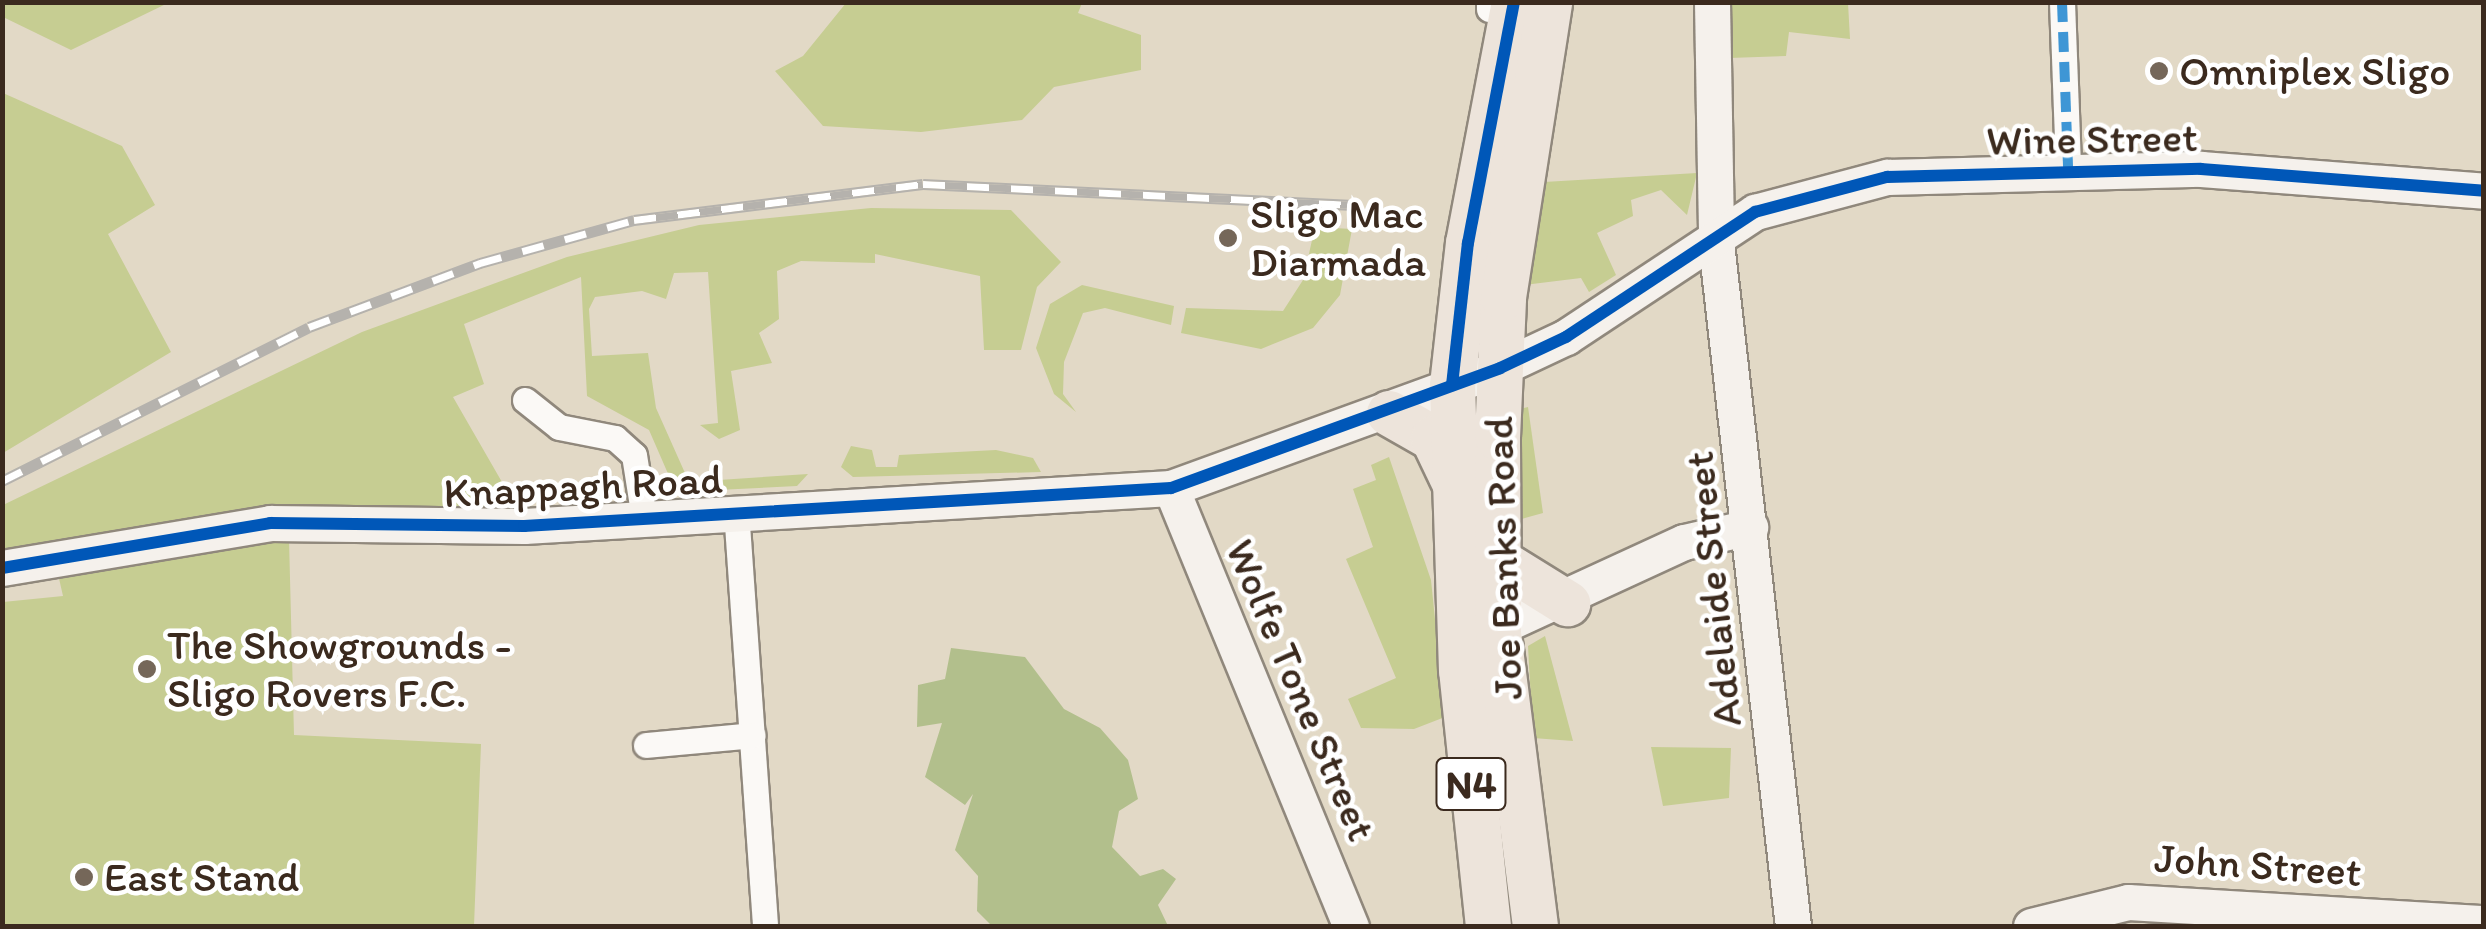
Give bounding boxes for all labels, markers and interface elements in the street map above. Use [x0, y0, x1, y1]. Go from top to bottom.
place label: Omniplex Sligo [2179, 46, 2450, 96]
marker: Omniplex Sligo [2148, 60, 2170, 82]
street label: Wine Street [1986, 112, 2198, 166]
place label: Sligo Mac Diarmada [1250, 189, 1426, 288]
marker: Sligo Mac Diarmada [1215, 225, 1241, 251]
street label: Joe Banks Road [1473, 415, 1533, 701]
street label: Adelaide Street [1673, 449, 1753, 729]
street label: Knappagh Road [443, 454, 723, 518]
street label: Wolfe Tone Street [1216, 534, 1386, 846]
place label: The Showgrounds - Sligo Rovers F.C. [167, 620, 512, 718]
marker: The Showgrounds - Sligo Rovers F.C. [136, 658, 158, 680]
road number: N4 [1434, 749, 1508, 819]
street label: John Street [2153, 833, 2363, 897]
place label: East Stand [104, 852, 299, 902]
marker: East Stand [73, 866, 95, 888]

